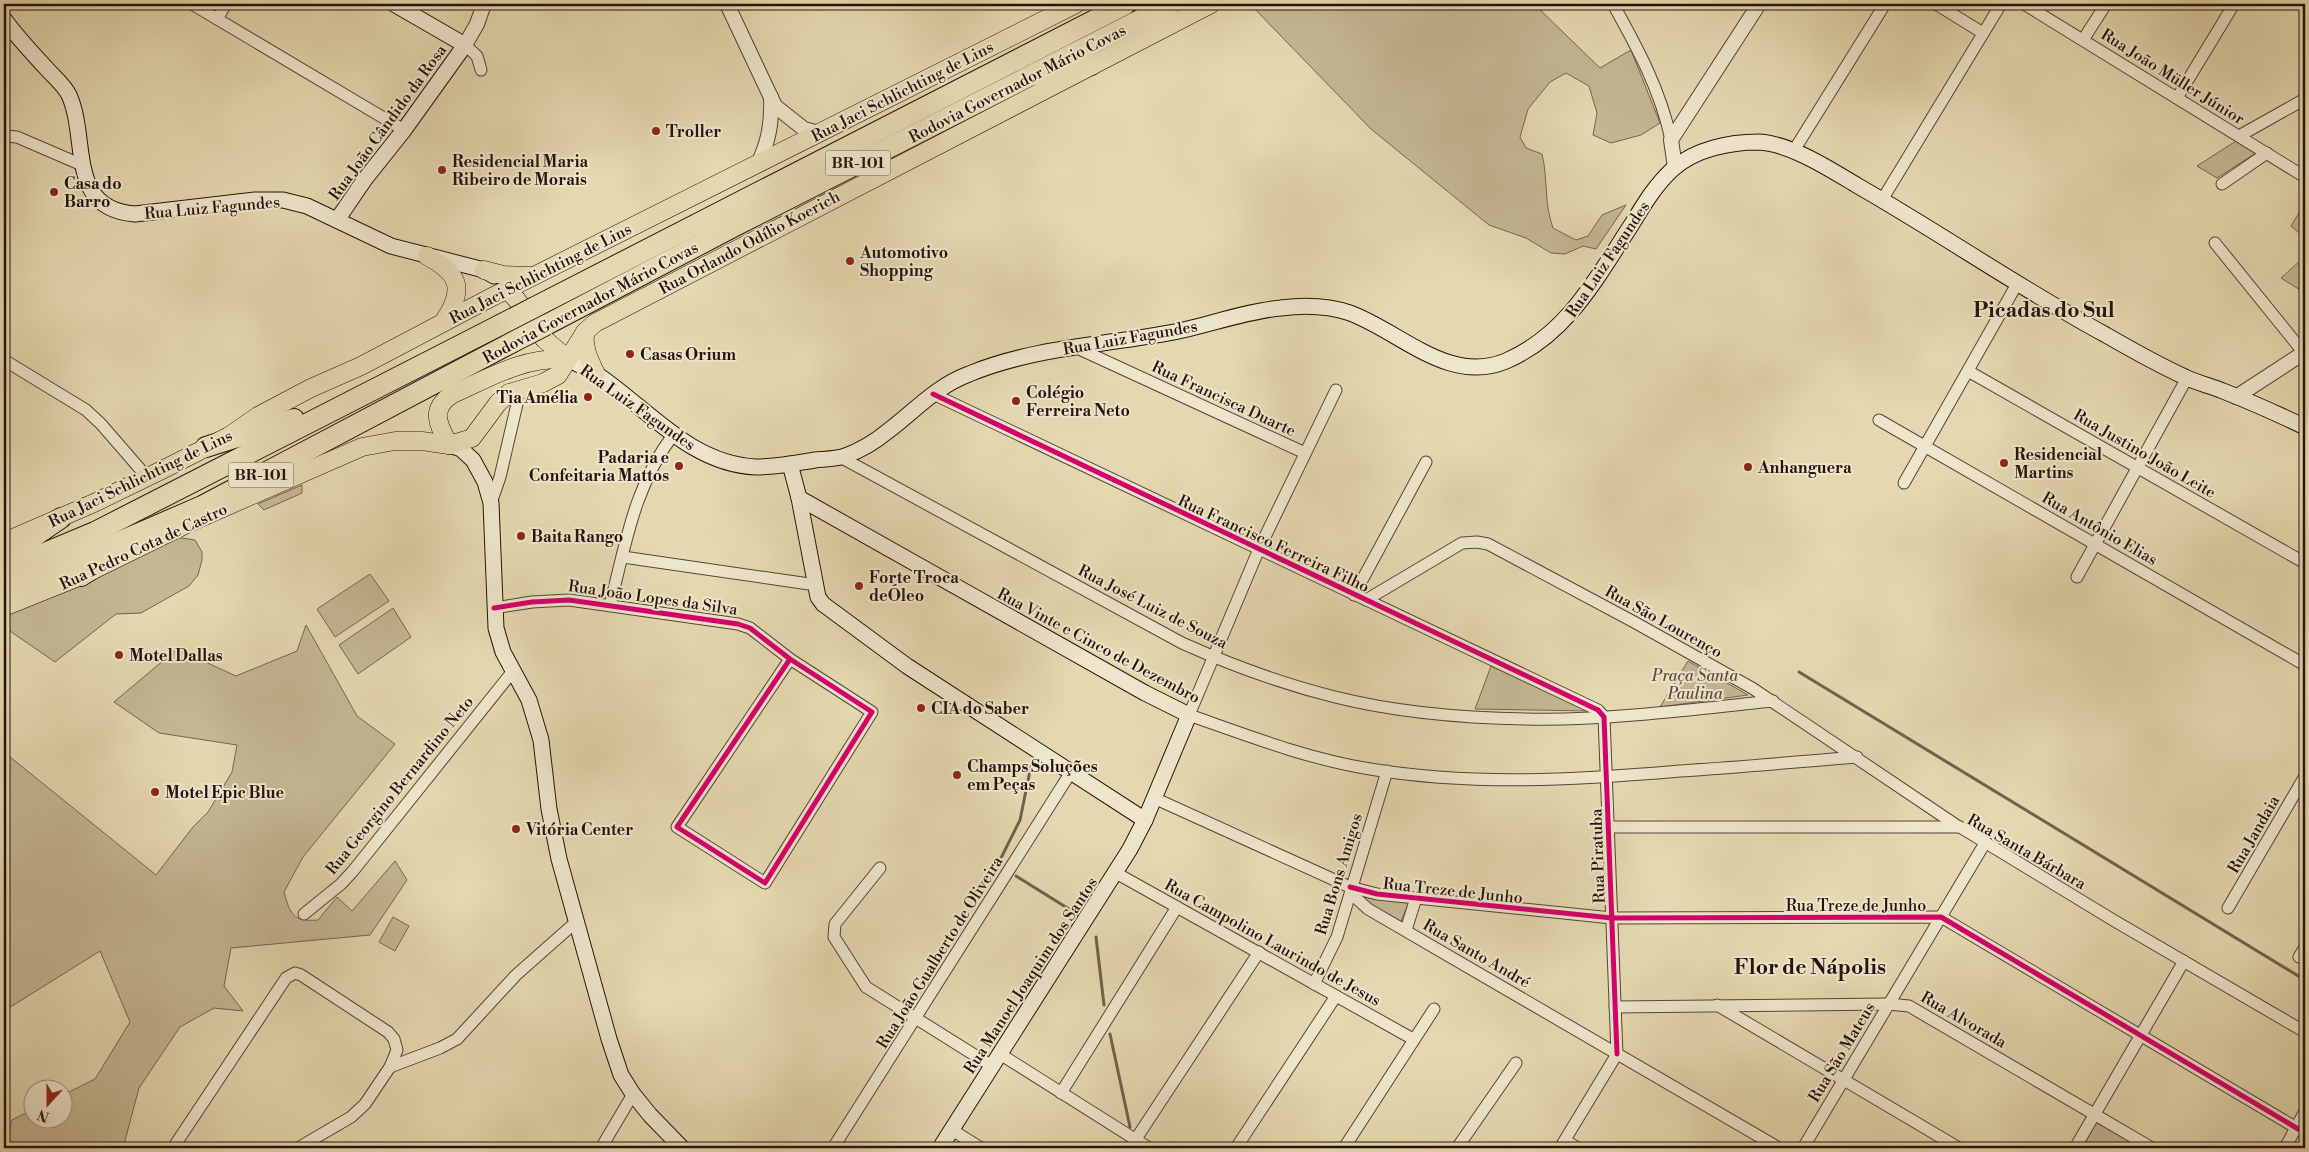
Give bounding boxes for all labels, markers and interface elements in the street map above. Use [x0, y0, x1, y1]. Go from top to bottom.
street label: Rodovia Governador Mário Covas [905, 20, 1130, 148]
street label: Rua João Müller Júnior [2097, 25, 2248, 129]
street label: Rua Jaci Schlichting de Lins [808, 37, 997, 147]
street label: Rua João Cândido da Rosa [325, 40, 452, 204]
place label: Troller [666, 122, 721, 142]
marker: Troller [650, 125, 662, 137]
road number: BR-101 [826, 150, 890, 176]
place label: Residencial Maria Ribeiro de Morais [452, 152, 589, 190]
marker: Residencial Maria Ribeiro de Morais [436, 164, 448, 176]
place label: Casa do Barro [64, 174, 122, 212]
marker: Casa do Barro [48, 186, 60, 198]
street label: Rua Orlando Odílio Koerich [655, 186, 844, 299]
street label: Rua Luiz Fagundes [143, 192, 281, 224]
street label: Rua Luiz Fagundes [1561, 197, 1654, 322]
street label: Rua Jaci Schlichting de Lins [446, 219, 635, 329]
street label: Rodovia Governador Mário Covas [479, 237, 702, 368]
place label: Automotivo Shopping [859, 243, 948, 281]
marker: Automotivo Shopping [844, 255, 856, 267]
district label: Picadas do Sul [1973, 298, 2115, 324]
street label: Rua Luiz Fagundes [1061, 316, 1199, 360]
place label: Casas Orium [640, 345, 736, 365]
marker: Casas Orium [624, 348, 636, 360]
street label: Rua Francisca Duarte [1148, 357, 1299, 441]
street label: Rua Luiz Fagundes [576, 361, 699, 455]
place label: Colégio Ferreira Neto [1026, 383, 1130, 421]
place label: Tia Amélia [496, 388, 578, 408]
marker: Tia Amélia [582, 391, 594, 403]
marker: Colégio Ferreira Neto [1010, 395, 1022, 407]
street label: Rua Justino João Leite [2070, 405, 2219, 503]
street label: Rua Jaci Schlichting de Lins [45, 426, 236, 532]
place label: Residencial Martins [2014, 445, 2103, 483]
place label: Padaria e Confeitaria Mattos [529, 448, 669, 486]
marker: Residencial Martins [1998, 457, 2010, 469]
place label: Anhanguera [1757, 458, 1852, 478]
marker: Padaria e Confeitaria Mattos [673, 460, 685, 472]
marker: Anhanguera [1742, 461, 1754, 473]
road number: BR-101 [228, 462, 294, 488]
street label: Rua Antônio Elias [2038, 488, 2161, 570]
street label: Rua Francisco Ferreira Filho [1175, 491, 1373, 597]
street label: Rua Pedro Cota de Castro [56, 499, 231, 595]
place label: Baita Rango [531, 527, 623, 547]
marker: Baita Rango [515, 530, 527, 542]
street label: Rua José Luiz de Souza [1074, 560, 1232, 654]
place label: Forte Troca deÓleo [869, 568, 959, 606]
street label: Rua João Lopes da Silva [567, 576, 740, 620]
marker: Forte Troca deÓleo [853, 580, 865, 592]
street label: Rua São Lourenço [1601, 581, 1726, 662]
street label: Rua Vinte e Cinco de Dezembro [994, 584, 1203, 708]
place label: Motel Dallas [129, 646, 223, 666]
marker: Motel Dallas [113, 649, 125, 661]
park label: Praça Santa Paulina [1651, 666, 1738, 704]
street label: Rua Georgino Bernardino Neto [322, 692, 478, 879]
place label: CIA do Saber [931, 699, 1029, 719]
marker: CIA do Saber [915, 702, 927, 714]
place label: Champs Soluções em Peças [967, 757, 1098, 795]
marker: Champs Soluções em Peças [951, 769, 963, 781]
place label: Motel Epic Blue [165, 783, 285, 803]
marker: Motel Epic Blue [149, 786, 161, 798]
street label: Rua Jandaia [2224, 791, 2285, 877]
street label: Rua Piratuba [1586, 807, 1610, 904]
street label: Rua Santa Bárbara [1963, 810, 2090, 894]
street label: Rua Bons Amigos [1311, 811, 1367, 938]
place label: Vitória Center [525, 820, 633, 840]
marker: Vitória Center [510, 823, 522, 835]
street label: Rua João Gualberto de Oliveira [872, 852, 1008, 1052]
street label: Rua Manoel Joaquim dos Santos [960, 873, 1102, 1078]
street label: Rua Treze de Junho [1382, 874, 1524, 908]
street label: Rua Campolino Laurindo de Jesus [1161, 875, 1384, 1011]
street label: Rua Treze de Junho [1786, 896, 1926, 916]
street label: Rua Santo André [1419, 915, 1534, 993]
district label: Flor de Nápolis [1734, 955, 1886, 981]
street label: Rua Alvorada [1917, 987, 2011, 1053]
street label: Rua São Mateus [1804, 999, 1880, 1106]
north arrow [22, 1080, 72, 1130]
text: N [35, 1105, 52, 1126]

